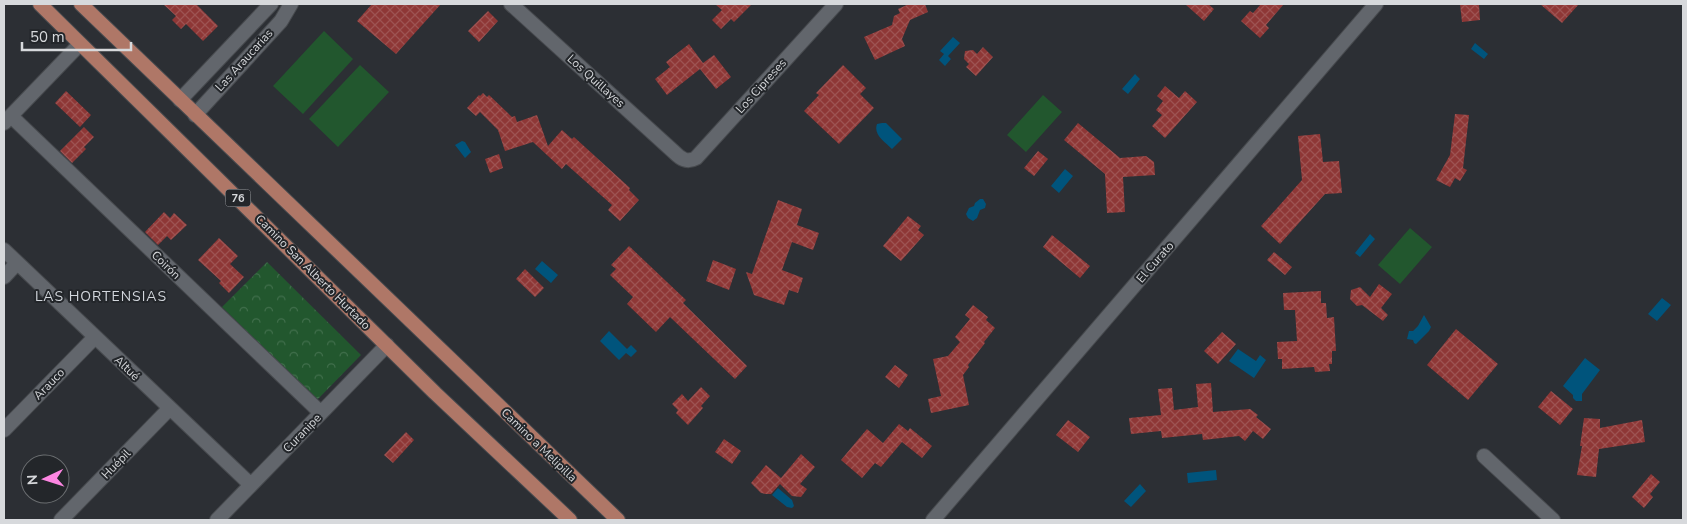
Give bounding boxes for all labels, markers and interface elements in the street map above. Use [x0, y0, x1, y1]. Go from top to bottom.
scale bar [22, 20, 131, 52]
street label: Las Araucarias [212, 25, 276, 95]
text: 50 m [30, 27, 65, 47]
street label: Los Quillayes [564, 51, 628, 111]
street label: Los Cipreses [732, 55, 790, 117]
road number: 76 [226, 190, 250, 207]
street label: Camino San Alberto Hurtado [252, 211, 374, 333]
street label: El Curato [1133, 238, 1178, 286]
street label: Coirón [148, 247, 184, 283]
district label: LAS HORTENSIAS [35, 287, 167, 306]
street label: Altué [111, 352, 143, 384]
street label: Arauco [30, 364, 68, 403]
street label: Camino a Melipilla [498, 405, 580, 485]
street label: Curanipe [279, 410, 325, 456]
street label: Huépil [98, 445, 134, 482]
north arrow [20, 454, 70, 504]
text: N [23, 474, 42, 486]

